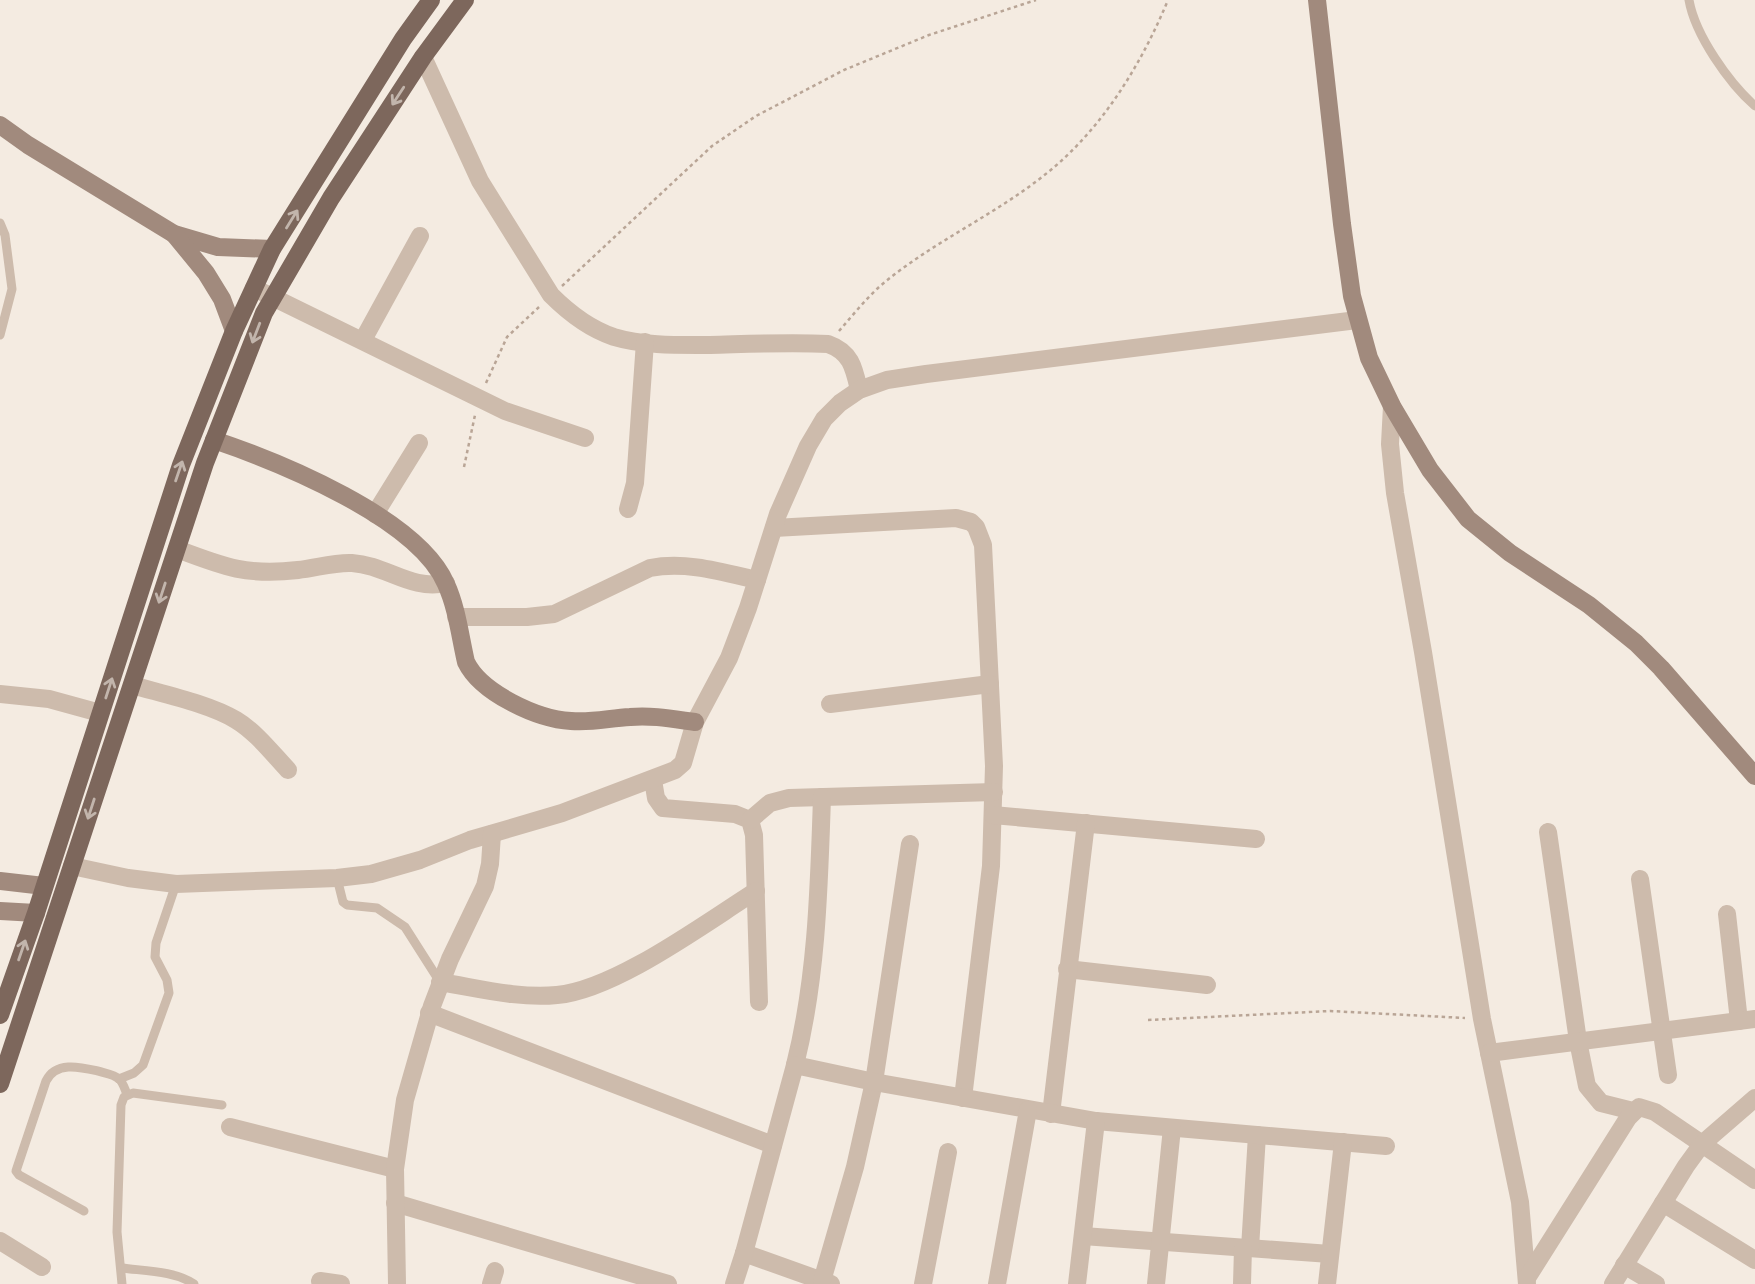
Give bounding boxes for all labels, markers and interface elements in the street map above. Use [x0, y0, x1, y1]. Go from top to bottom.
one-way arrow [390, 85, 404, 105]
one-way arrow [285, 210, 299, 230]
one-way arrow [249, 321, 262, 343]
one-way arrow [174, 461, 186, 483]
one-way arrow [155, 581, 168, 603]
one-way arrow [104, 677, 116, 699]
one-way arrow [84, 798, 97, 820]
one-way arrow [17, 940, 29, 962]

